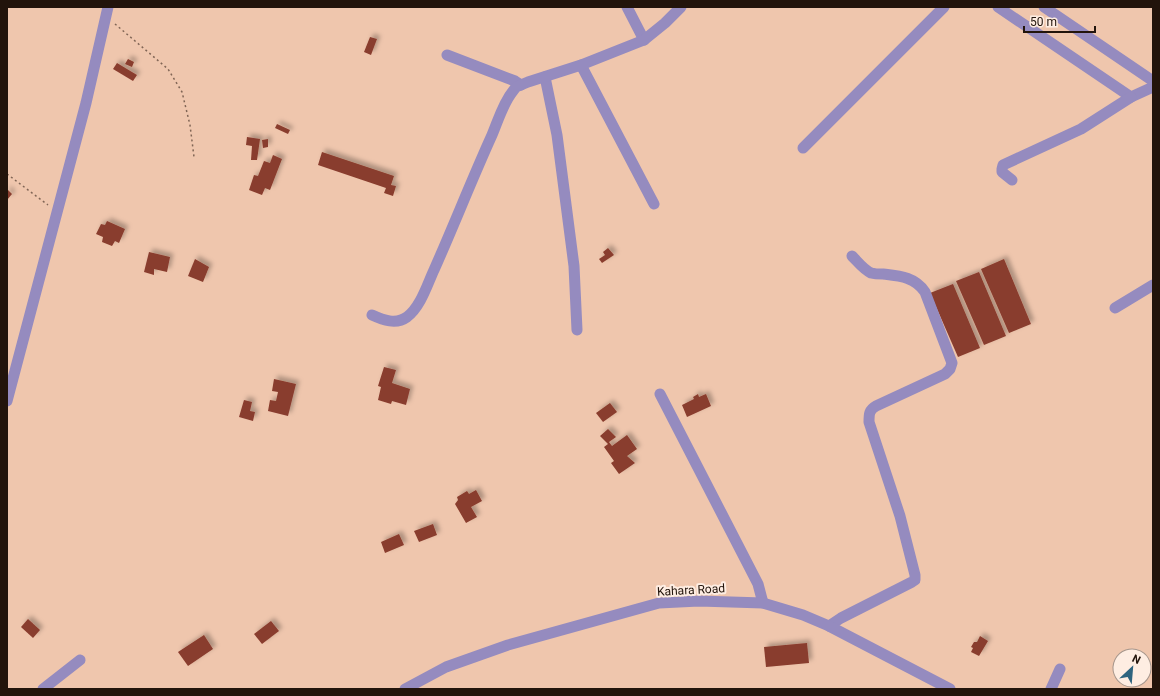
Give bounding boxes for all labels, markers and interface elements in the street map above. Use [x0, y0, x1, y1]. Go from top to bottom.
scale bar [1024, 8, 1095, 34]
text: 50 m [1030, 15, 1057, 29]
street label: Kahara Road [657, 581, 725, 599]
north arrow [1112, 648, 1152, 688]
text: N [1130, 652, 1143, 667]

